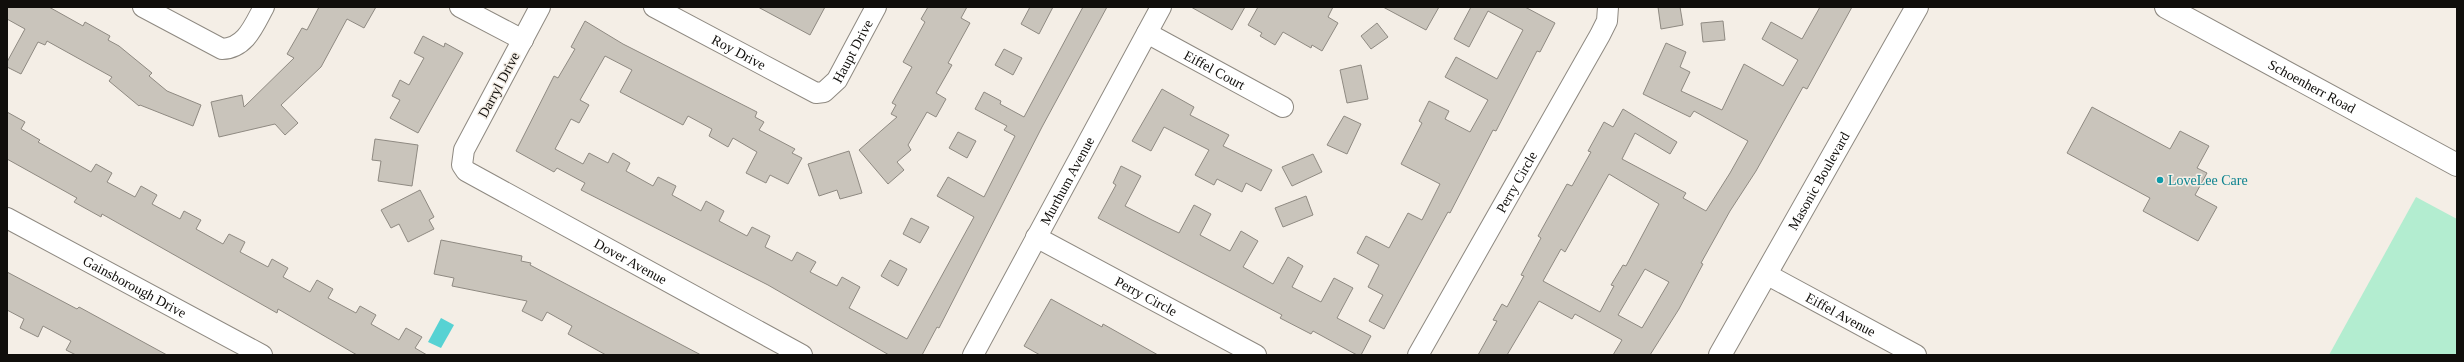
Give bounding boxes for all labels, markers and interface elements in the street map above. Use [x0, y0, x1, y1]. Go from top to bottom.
street label: Haupt Drive [829, 17, 875, 85]
street label: Roy Drive [709, 32, 768, 72]
street label: Eiffel Court [1182, 47, 1248, 92]
street label: Darryl Drive [475, 50, 523, 120]
street label: Schoenherr Road [2266, 57, 2358, 116]
street label: Masonic Boulevard [1785, 129, 1852, 233]
street label: Murthum Avenue [1037, 134, 1097, 228]
street label: Perry Circle [1493, 149, 1540, 215]
place label: LoveLee Care [2168, 173, 2248, 188]
marker: LoveLee Care [2155, 175, 2165, 185]
street label: Dover Avenue [592, 235, 669, 287]
street label: Gainsborough Drive [81, 253, 189, 320]
street label: Perry Circle [1113, 273, 1180, 319]
street label: Eiffel Avenue [1803, 290, 1878, 339]

